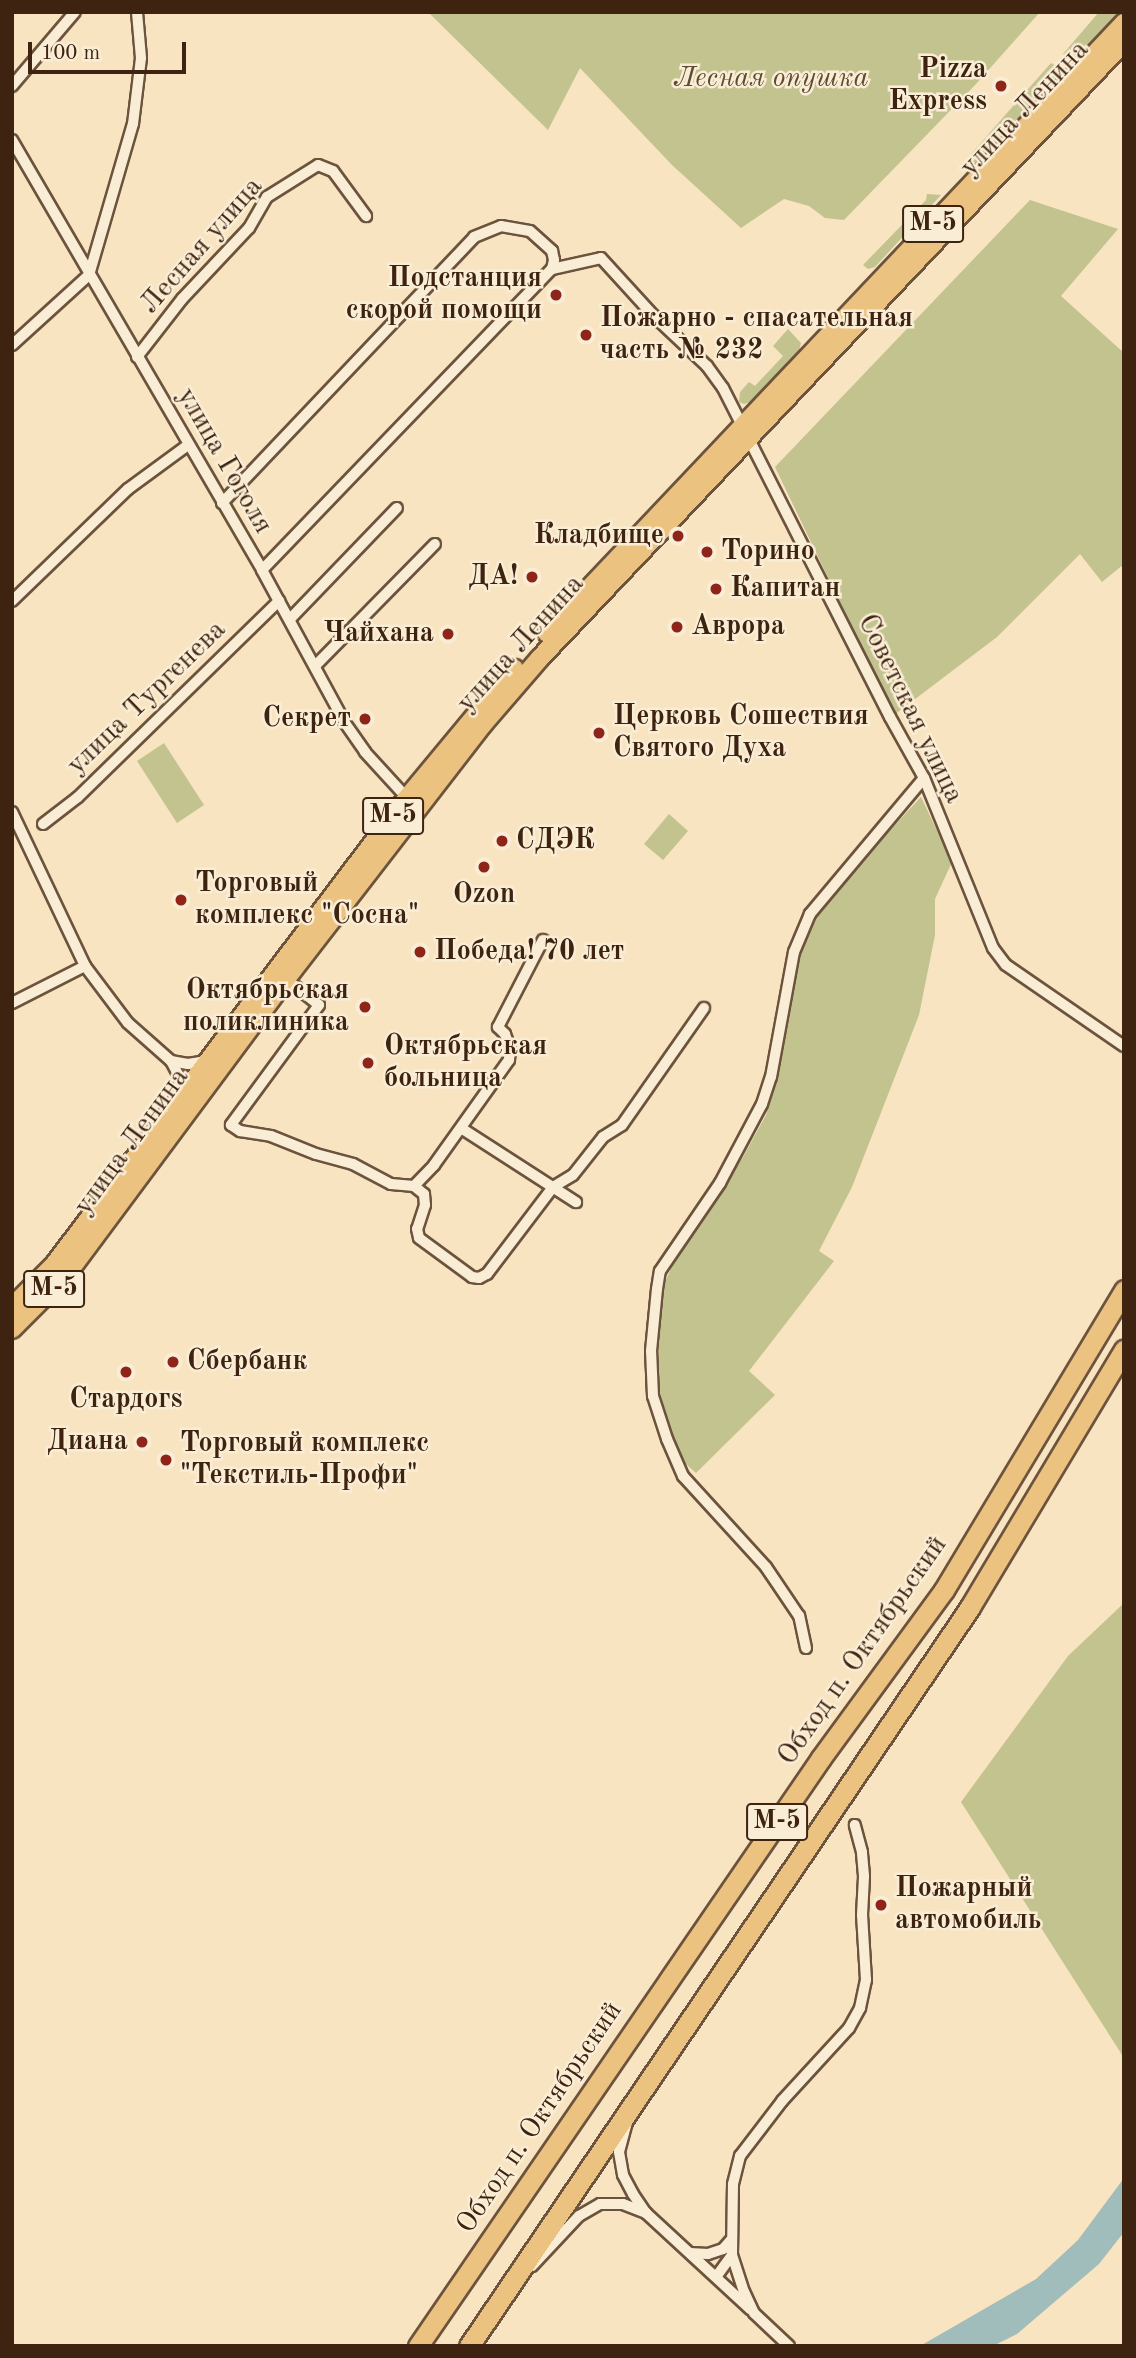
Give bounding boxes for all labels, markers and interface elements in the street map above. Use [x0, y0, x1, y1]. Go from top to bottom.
scale bar [32, 28, 189, 72]
street label: улица Ленина [953, 34, 1097, 184]
text: 100 m [41, 43, 100, 64]
place label: Pizza Express [888, 53, 987, 119]
park label: Лесная опушка [673, 62, 869, 96]
marker: Pizza Express [993, 78, 1009, 94]
street label: Лесная улица [134, 171, 270, 321]
road number: М-5 [902, 202, 964, 246]
place label: Подстанция скорой помощи [346, 262, 542, 328]
marker: Подстанция скорой помощи [548, 287, 564, 303]
place label: Пожарно - спасательная часть № 232 [600, 302, 913, 368]
marker: Пожарно - спасательная часть № 232 [578, 327, 594, 343]
street label: улица Гоголя [169, 382, 279, 540]
place label: Кладбище [534, 519, 664, 553]
marker: Кладбище [670, 528, 686, 544]
place label: Торино [721, 535, 815, 569]
marker: Торино [699, 544, 715, 560]
place label: ДА! [468, 560, 518, 594]
street label: улица Ленина [450, 568, 592, 720]
marker: ДА! [524, 569, 540, 585]
place label: Капитан [730, 572, 840, 606]
marker: Капитан [708, 581, 724, 597]
street label: Советская улица [850, 609, 970, 809]
place label: Аврора [691, 610, 785, 644]
street label: улица Тургенева [61, 614, 233, 782]
place label: Чайхана [323, 617, 434, 651]
marker: Аврора [669, 619, 685, 635]
marker: Чайхана [440, 626, 456, 642]
place label: Церковь Сошествия Святого Духа [613, 700, 869, 766]
place label: Секрет [263, 702, 351, 736]
marker: Секрет [357, 711, 373, 727]
marker: Церковь Сошествия Святого Духа [591, 725, 607, 741]
road number: М-5 [362, 794, 424, 838]
place label: СДЭК [516, 824, 595, 858]
marker: СДЭК [494, 833, 510, 849]
marker: Ozon [476, 859, 492, 875]
place label: Торговый комплекс "Сосна" [195, 867, 419, 933]
place label: Ozon [453, 878, 515, 912]
marker: Торговый комплекс "Сосна" [173, 892, 189, 908]
place label: Победа! 70 лет [434, 935, 624, 969]
marker: Победа! 70 лет [412, 944, 428, 960]
place label: Октябрьская поликлиника [183, 974, 349, 1040]
marker: Октябрьская поликлиника [355, 997, 375, 1017]
place label: Октябрьская больница [384, 1030, 547, 1096]
marker: Октябрьская больница [358, 1053, 378, 1073]
street label: улица Ленина [67, 1062, 197, 1222]
road number: М-5 [22, 1266, 86, 1312]
place label: Сбербанк [187, 1345, 307, 1379]
marker: Сбербанк [165, 1354, 181, 1370]
marker: Стардогs [118, 1364, 134, 1380]
place label: Стардогs [69, 1383, 183, 1417]
place label: Диана [47, 1425, 128, 1459]
place label: Торговый комплекс "Текстиль-Профи" [180, 1427, 429, 1493]
marker: Диана [134, 1434, 150, 1450]
marker: Торговый комплекс "Текстиль-Профи" [158, 1452, 174, 1468]
street label: Обход п. Октябрьский [771, 1530, 955, 1772]
road number: М-5 [746, 1800, 808, 1844]
place label: Пожарный автомобиль [895, 1872, 1041, 1938]
marker: Пожарный автомобиль [873, 1897, 889, 1913]
street label: Обход п. Октябрьский [450, 1996, 630, 2240]

